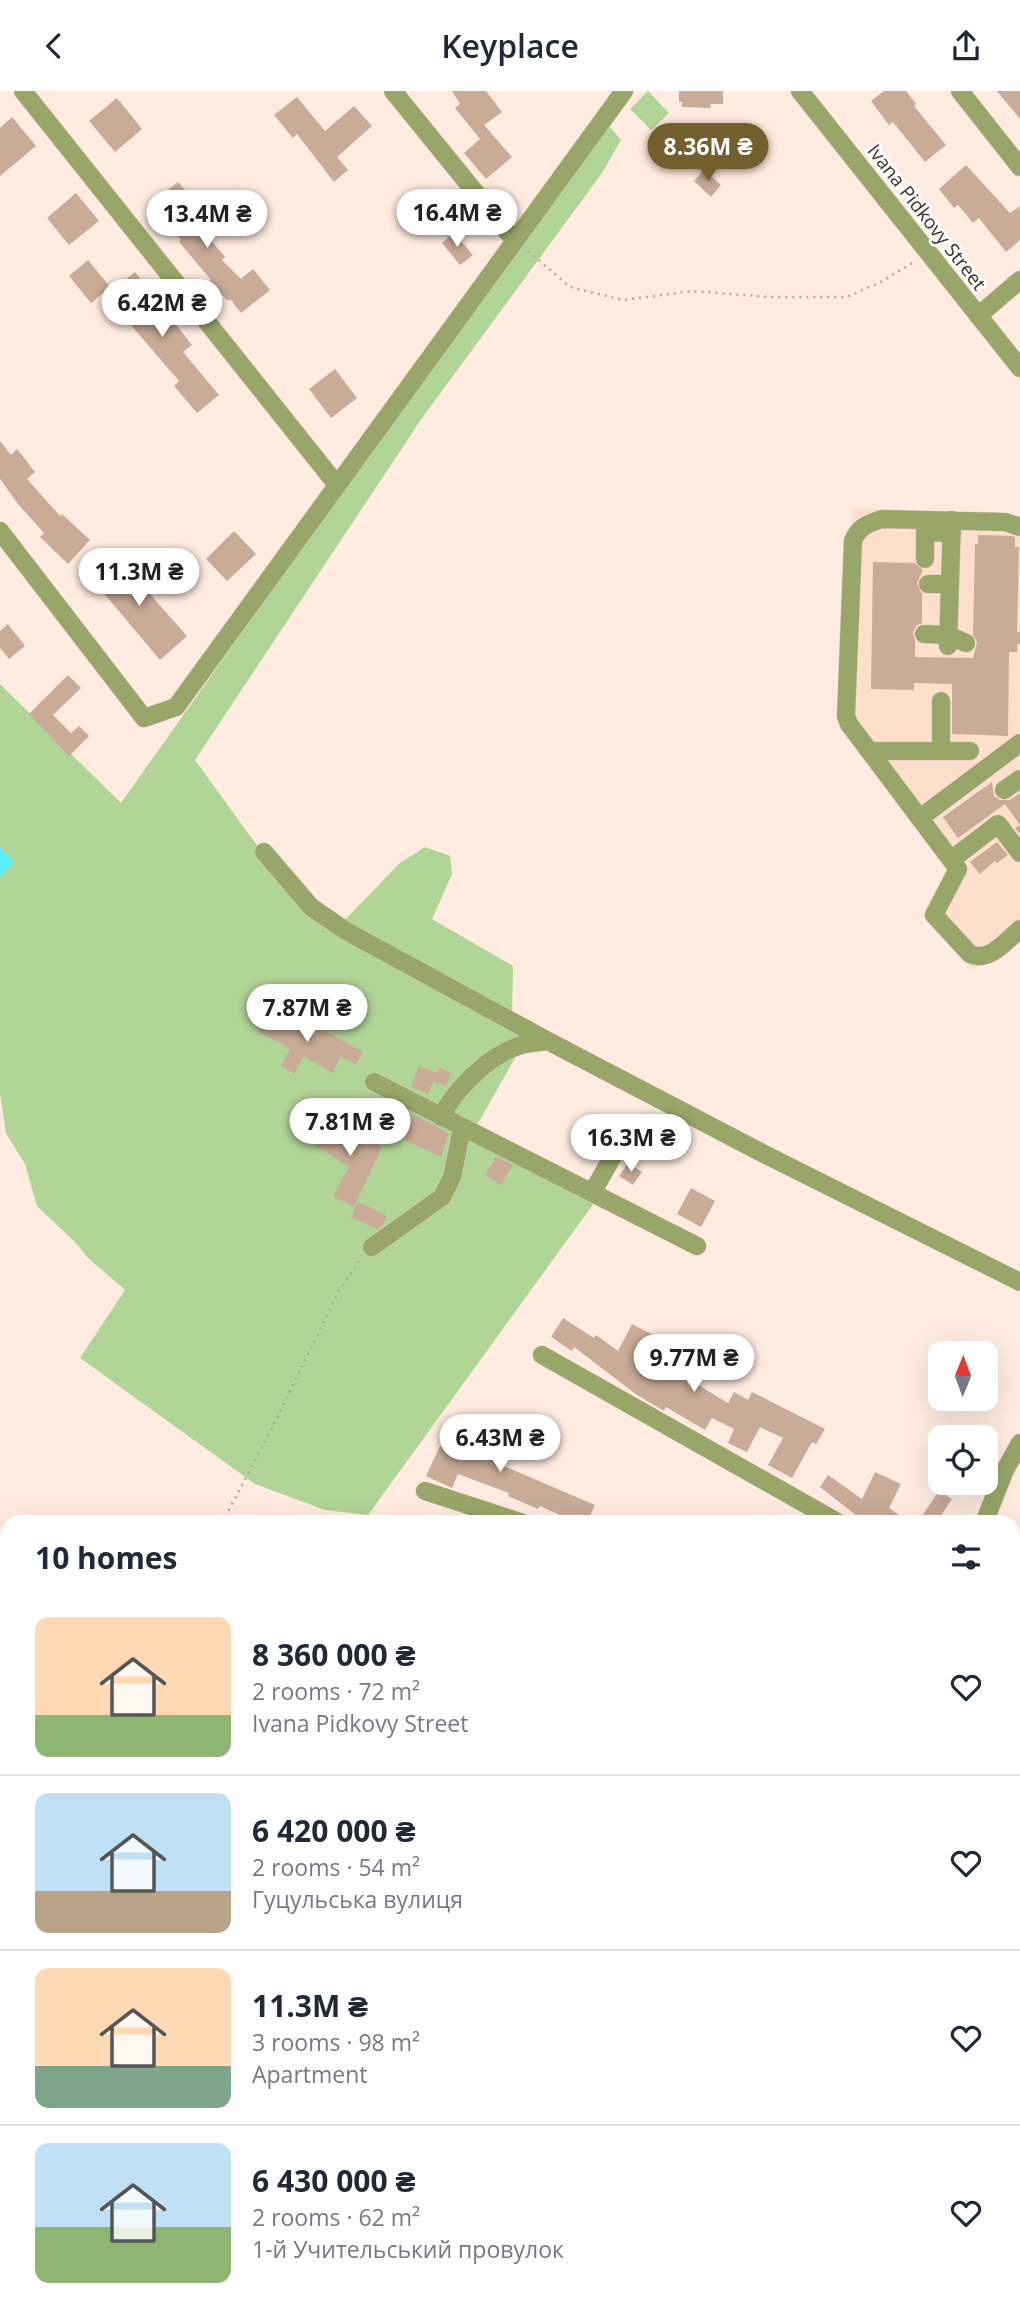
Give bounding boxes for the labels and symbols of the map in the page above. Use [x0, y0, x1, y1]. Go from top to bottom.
pin: 8.36M ₴ [643, 123, 773, 183]
street label: Ivana Pidkovy Street [862, 139, 992, 296]
pin: 16.4M ₴ [392, 190, 522, 249]
pin: 13.4M ₴ [142, 191, 272, 250]
pin: 6.42M ₴ [97, 279, 227, 339]
pin: 11.3M ₴ [74, 549, 204, 608]
pin: 7.87M ₴ [242, 985, 372, 1044]
pin: 7.81M ₴ [285, 1098, 415, 1158]
pin: 16.3M ₴ [566, 1115, 696, 1174]
pin: 9.77M ₴ [629, 1335, 759, 1394]
north arrow [928, 1341, 998, 1411]
pin: 6.43M ₴ [435, 1415, 565, 1474]

